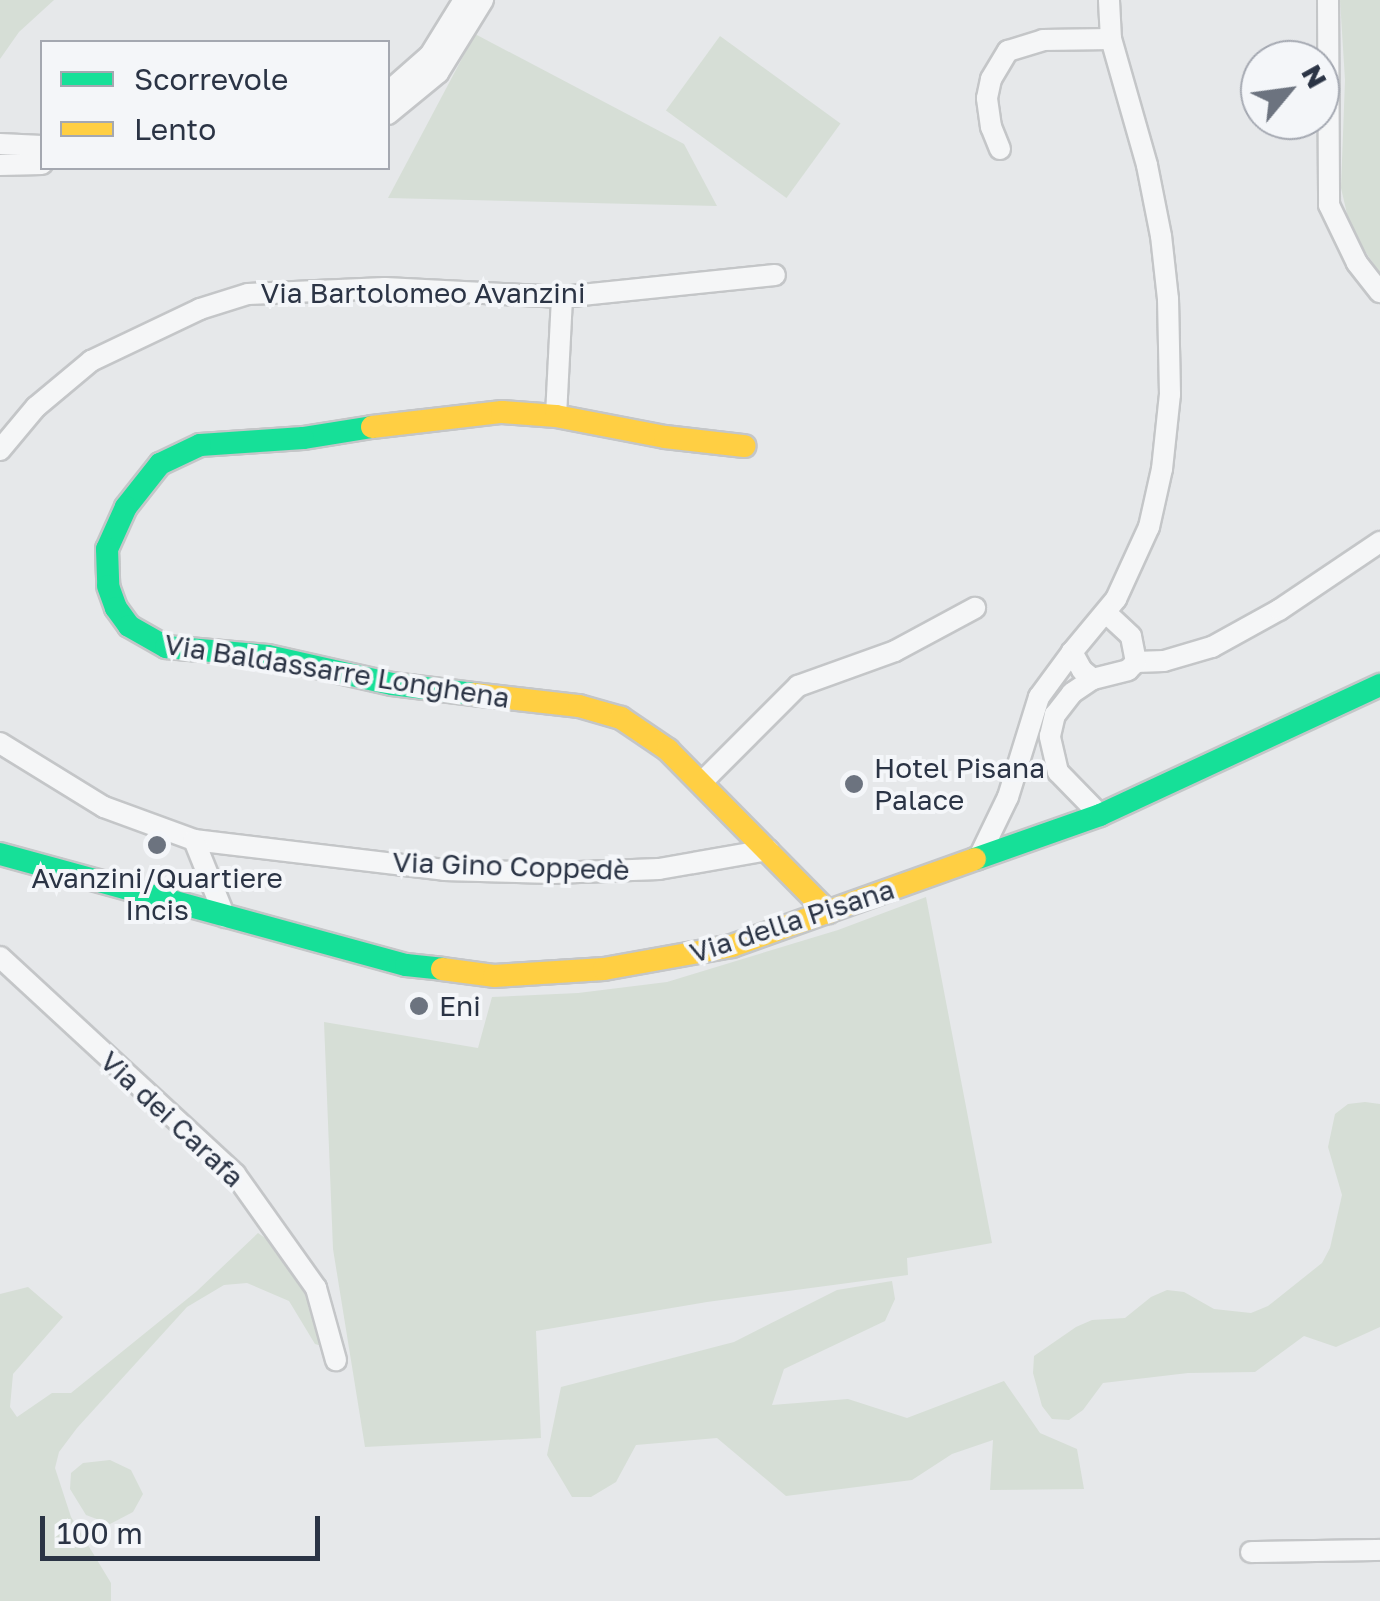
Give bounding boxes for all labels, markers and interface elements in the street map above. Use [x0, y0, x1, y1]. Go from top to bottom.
legend [40, 40, 390, 170]
north arrow [1240, 40, 1340, 140]
text: N [1295, 59, 1335, 93]
text: Scorrevole [134, 61, 288, 97]
text: Lento [134, 111, 216, 147]
street label: Via Bartolomeo Avanzini [261, 276, 585, 310]
street label: Via Baldassarre Longhena [162, 627, 512, 715]
place label: Hotel Pisana Palace [874, 751, 1045, 817]
marker: Hotel Pisana Palace [843, 773, 865, 795]
marker: Avanzini/Quartiere Incis [146, 834, 168, 856]
street label: Via Gino Coppedè [392, 845, 630, 887]
place label: Avanzini/Quartiere Incis [31, 861, 283, 927]
street label: Via della Pisana [686, 872, 898, 970]
place label: Eni [439, 989, 481, 1023]
marker: Eni [408, 995, 430, 1017]
street label: Via dei Carafa [93, 1044, 251, 1194]
scale bar [45, 1496, 325, 1558]
text: 100 m [57, 1515, 143, 1551]

